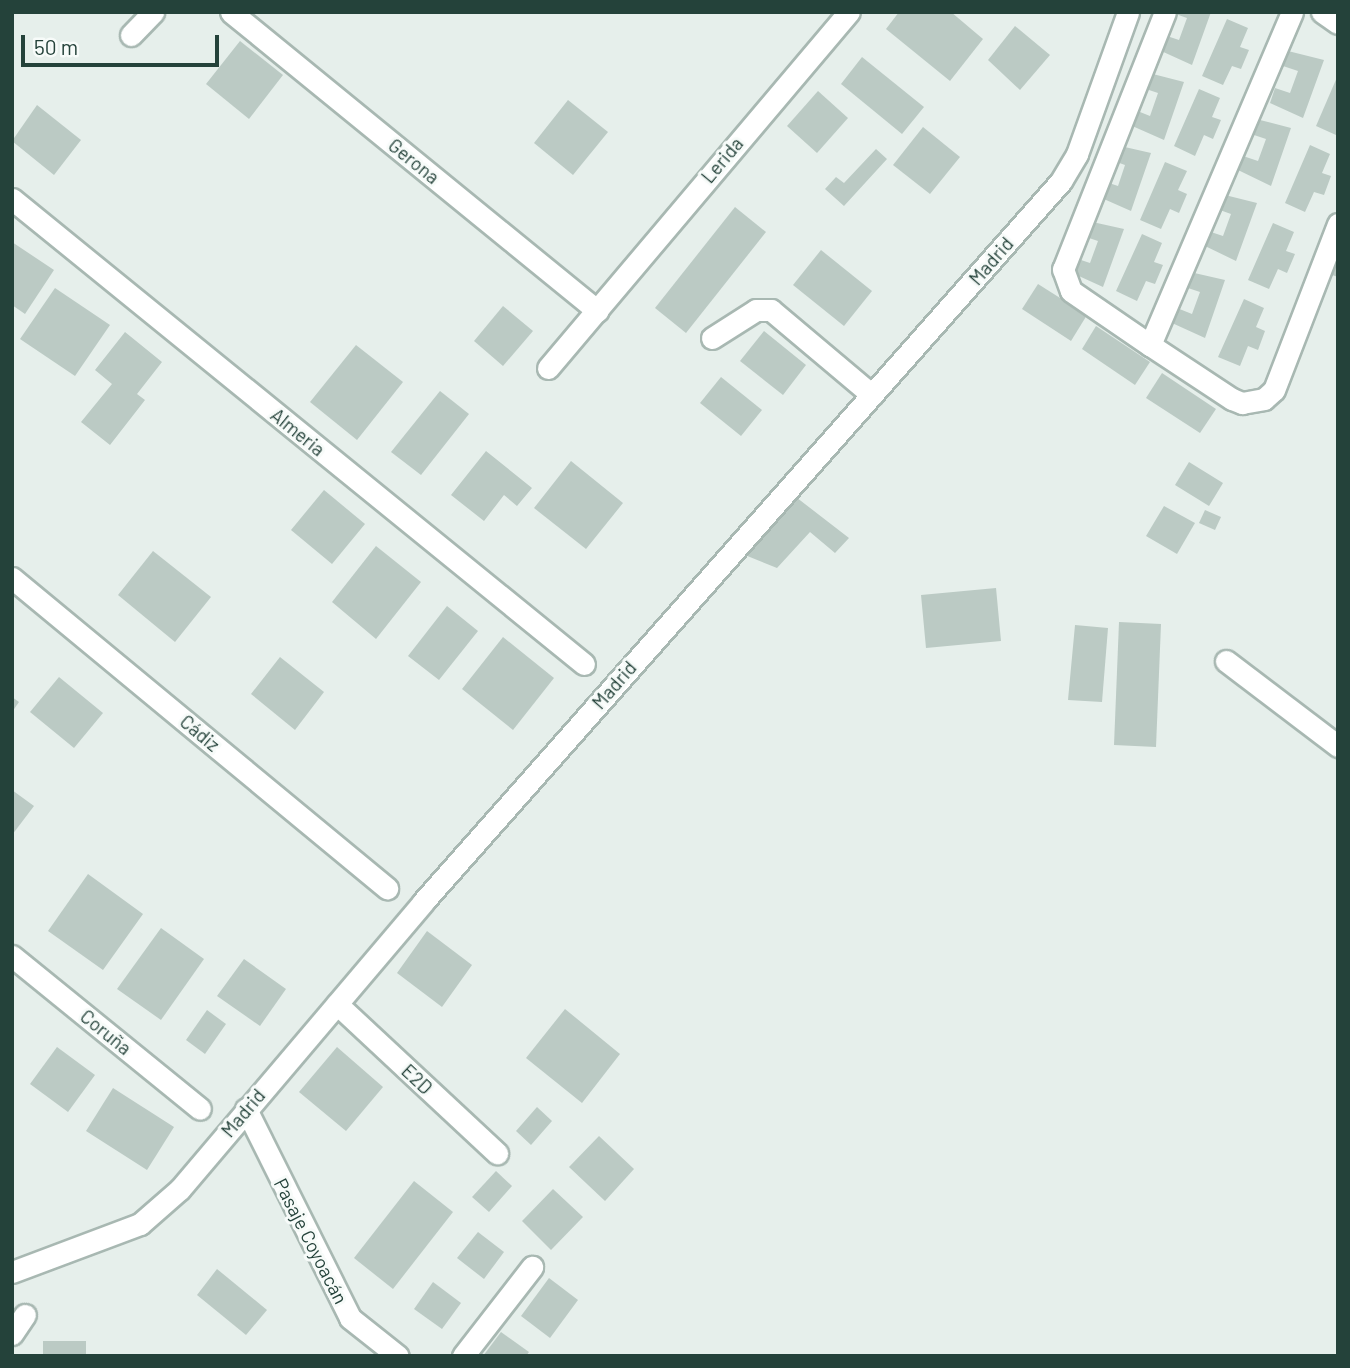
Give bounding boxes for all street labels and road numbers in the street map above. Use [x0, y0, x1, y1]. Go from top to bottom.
street label: Lerida [696, 132, 748, 188]
street label: Gerona [384, 134, 444, 188]
street label: Madrid [964, 232, 1018, 290]
street label: Almeria [266, 403, 330, 461]
street label: Madrid [587, 656, 641, 714]
street label: Cádiz [176, 710, 224, 756]
street label: Coruña [76, 1005, 136, 1059]
street label: E2D [397, 1059, 437, 1099]
street label: Madrid [216, 1084, 270, 1142]
street label: Pasaje Coyoacán [269, 1174, 353, 1308]

